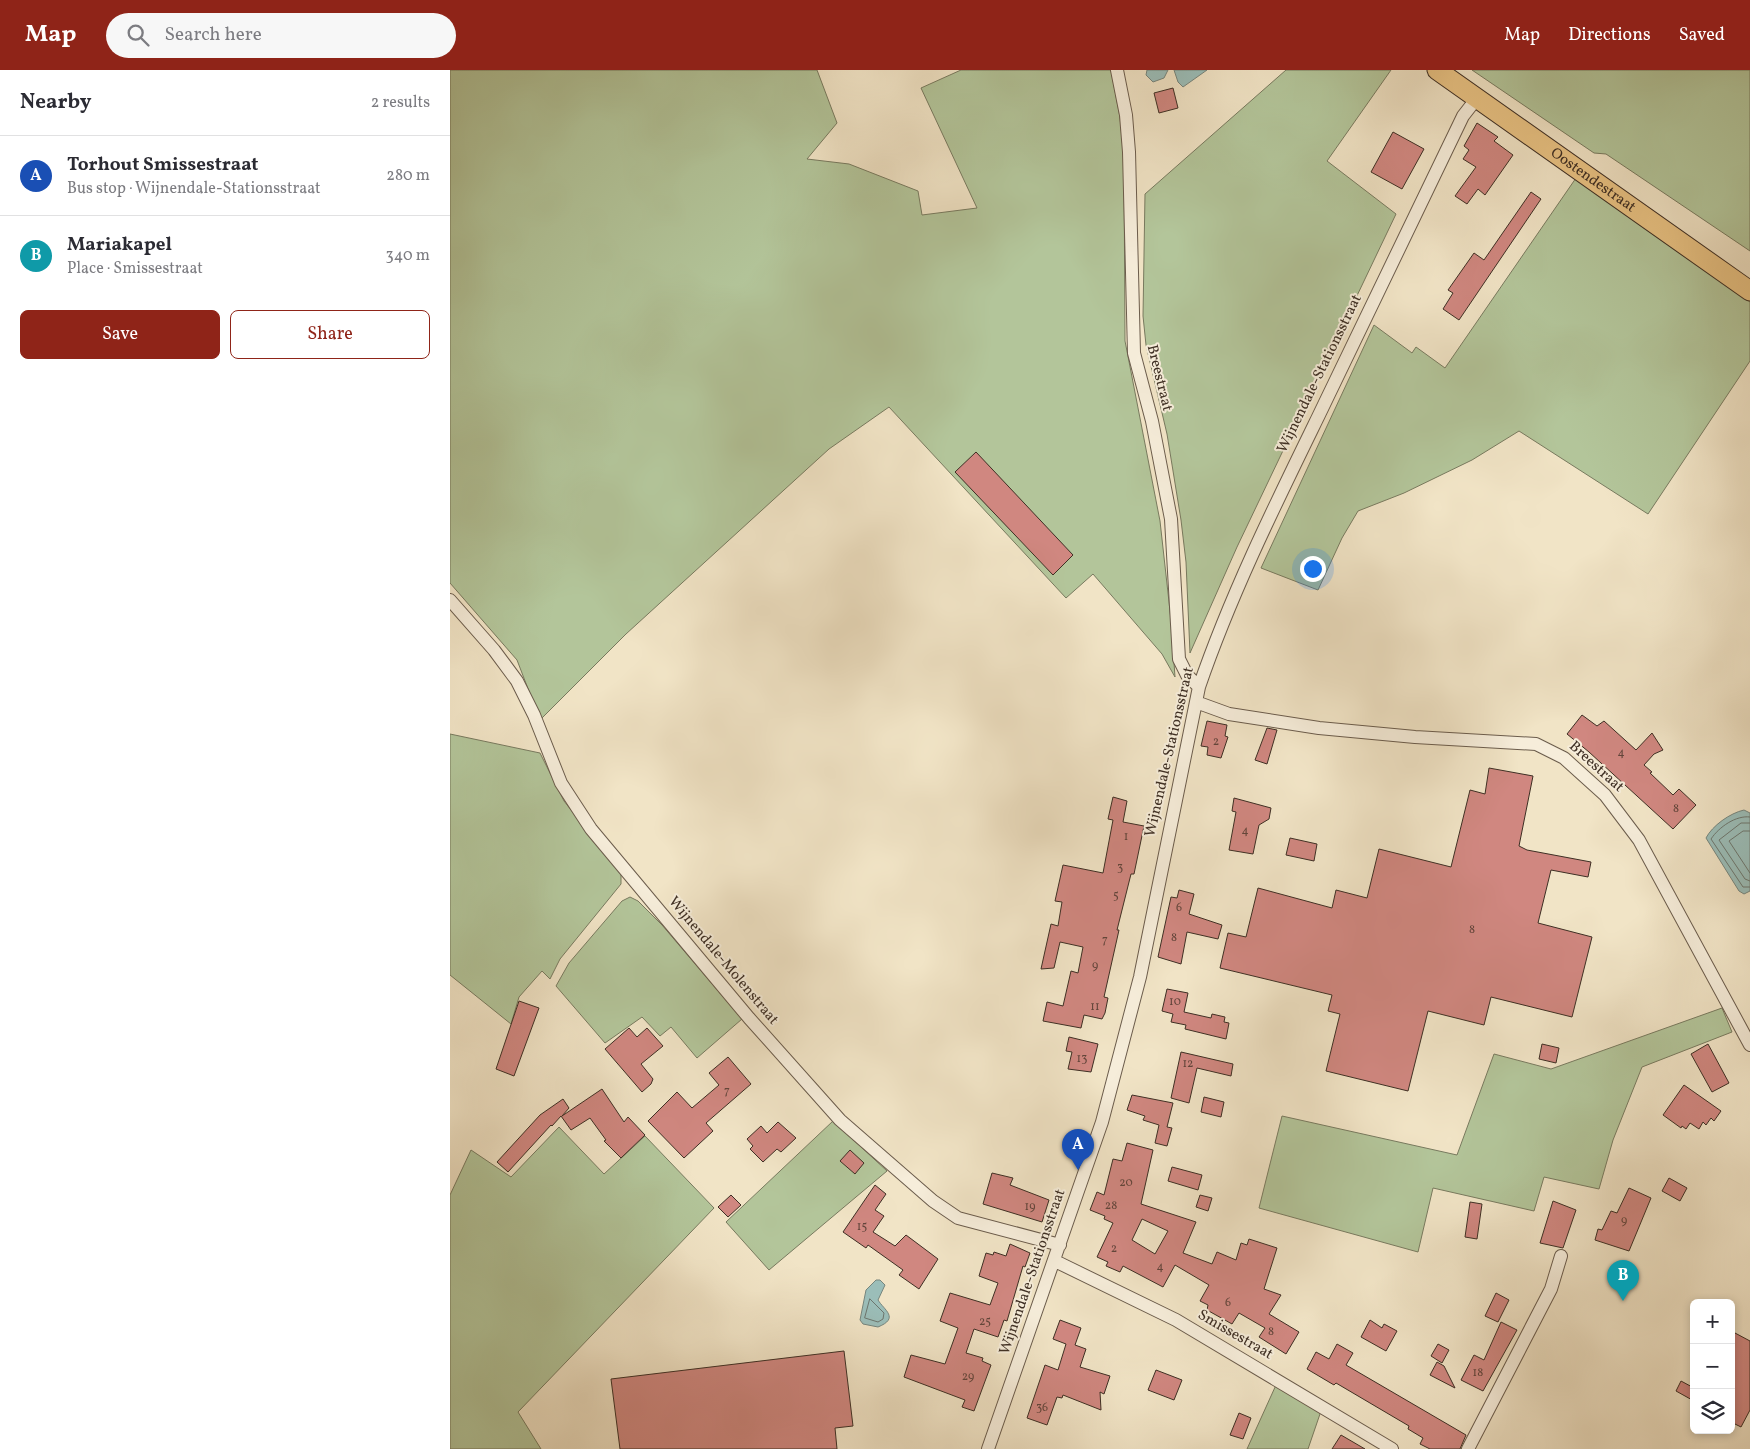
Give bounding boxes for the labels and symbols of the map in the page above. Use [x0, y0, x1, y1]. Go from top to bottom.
street label: Oostendestraat [1546, 143, 1640, 218]
street label: Wijnendale-Stationsstraat [1272, 291, 1368, 457]
street label: Breestraat [1141, 343, 1177, 413]
your location [1300, 556, 1326, 582]
street label: Wijnendale-Stationsstraat [1140, 665, 1200, 839]
house number: 2 [1213, 734, 1219, 750]
street label: Breestraat [1564, 737, 1628, 797]
house number: 4 [1617, 745, 1625, 761]
house number: 8 [1673, 801, 1679, 817]
house number: 4 [1241, 823, 1249, 839]
house number: 1 [1124, 829, 1128, 845]
house number: 3 [1117, 860, 1123, 876]
house number: 5 [1113, 888, 1119, 904]
street label: Wijnendale-Molenstraat [663, 892, 783, 1030]
house number: 6 [1176, 900, 1182, 916]
house number: 8 [1469, 922, 1475, 938]
house number: 8 [1171, 930, 1177, 946]
house number: 7 [1102, 932, 1108, 948]
house number: 9 [1092, 958, 1098, 974]
house number: 10 [1169, 994, 1181, 1010]
house number: 11 [1090, 999, 1100, 1015]
house number: 13 [1077, 1051, 1087, 1067]
house number: 12 [1182, 1056, 1194, 1072]
house number: 7 [724, 1083, 730, 1099]
pin: A [1062, 1129, 1094, 1170]
house number: 20 [1119, 1175, 1133, 1191]
street label: Wijnendale-Stationsstraat [995, 1186, 1071, 1358]
house number: 28 [1105, 1198, 1117, 1214]
house number: 19 [1025, 1199, 1035, 1215]
house number: 9 [1621, 1213, 1627, 1229]
house number: 15 [857, 1219, 867, 1235]
house number: 2 [1111, 1241, 1117, 1257]
house number: 4 [1156, 1259, 1164, 1275]
pin: B [1607, 1260, 1639, 1301]
house number: 6 [1225, 1295, 1231, 1311]
street label: Smissestraat [1193, 1305, 1277, 1365]
house number: 25 [979, 1314, 991, 1330]
house number: 8 [1268, 1324, 1274, 1340]
house number: 18 [1473, 1365, 1483, 1381]
house number: 29 [962, 1369, 974, 1385]
house number: 36 [1036, 1400, 1048, 1416]

